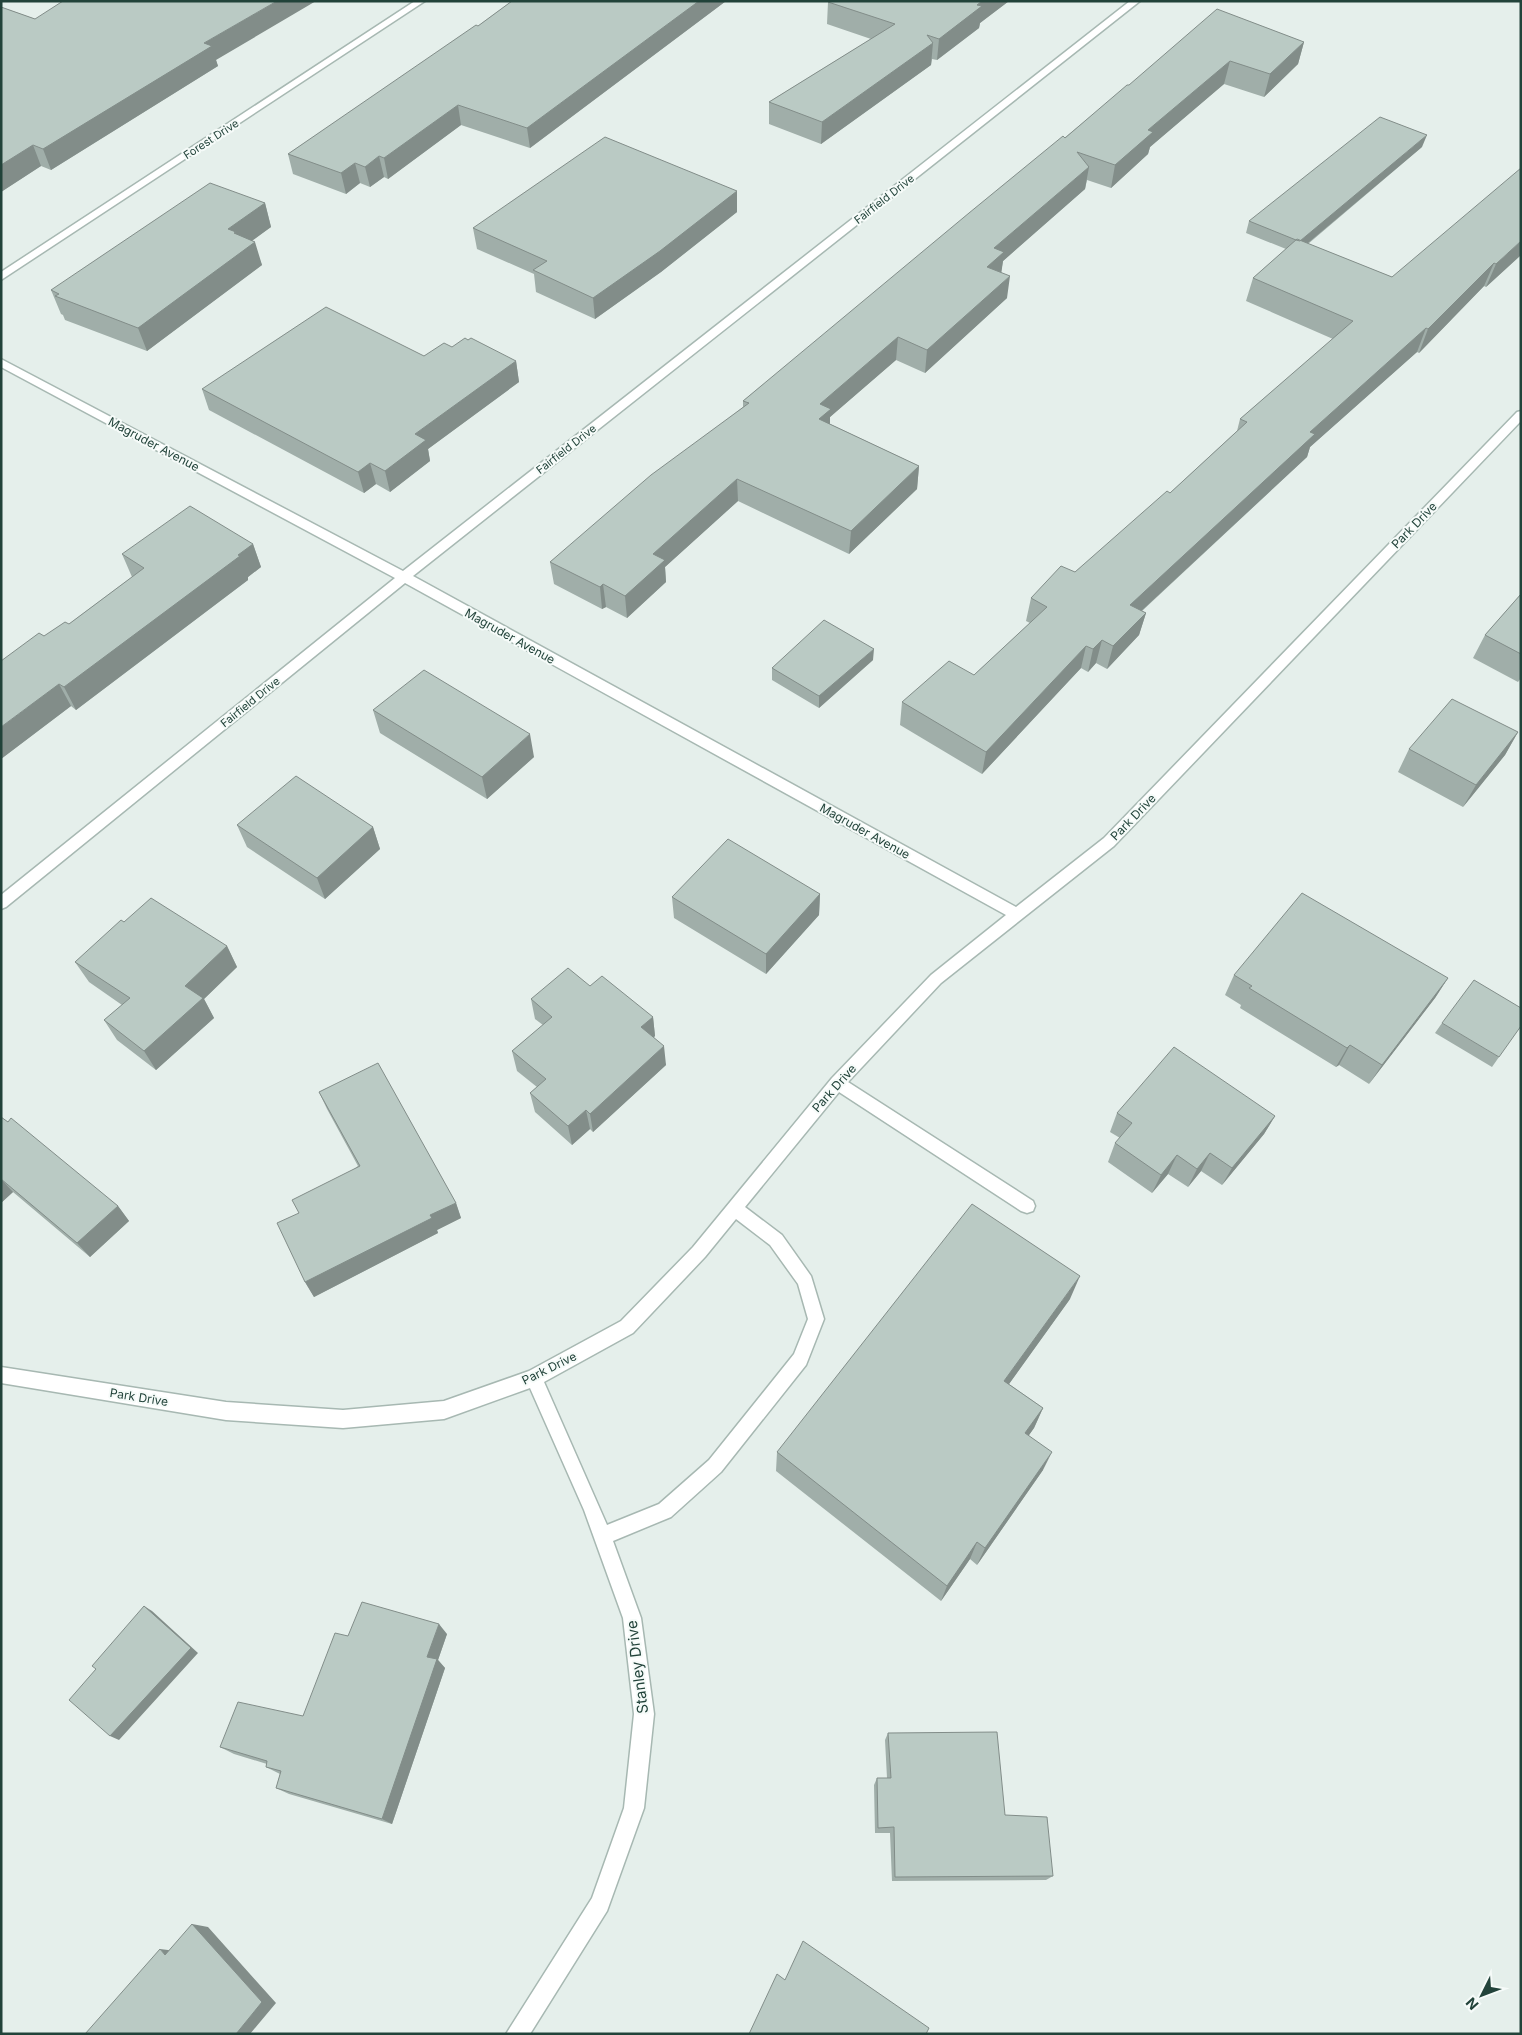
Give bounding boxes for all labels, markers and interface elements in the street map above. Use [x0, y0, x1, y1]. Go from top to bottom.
street label: Forest Drive [181, 116, 241, 162]
street label: Fairfield Drive [851, 171, 917, 227]
street label: Magruder Avenue [106, 414, 202, 474]
street label: Fairfield Drive [533, 421, 599, 477]
street label: Park Drive [1388, 499, 1440, 551]
street label: Magruder Avenue [462, 605, 558, 667]
street label: Fairfield Drive [217, 674, 283, 730]
street label: Park Drive [1107, 791, 1159, 843]
street label: Magruder Avenue [817, 800, 913, 862]
street label: Park Drive [809, 1061, 859, 1115]
street label: Park Drive [519, 1348, 579, 1388]
street label: Park Drive [109, 1385, 169, 1409]
street label: Stanley Drive [622, 1619, 652, 1715]
north arrow [1457, 1970, 1507, 2020]
text: N [1462, 1994, 1482, 2014]

